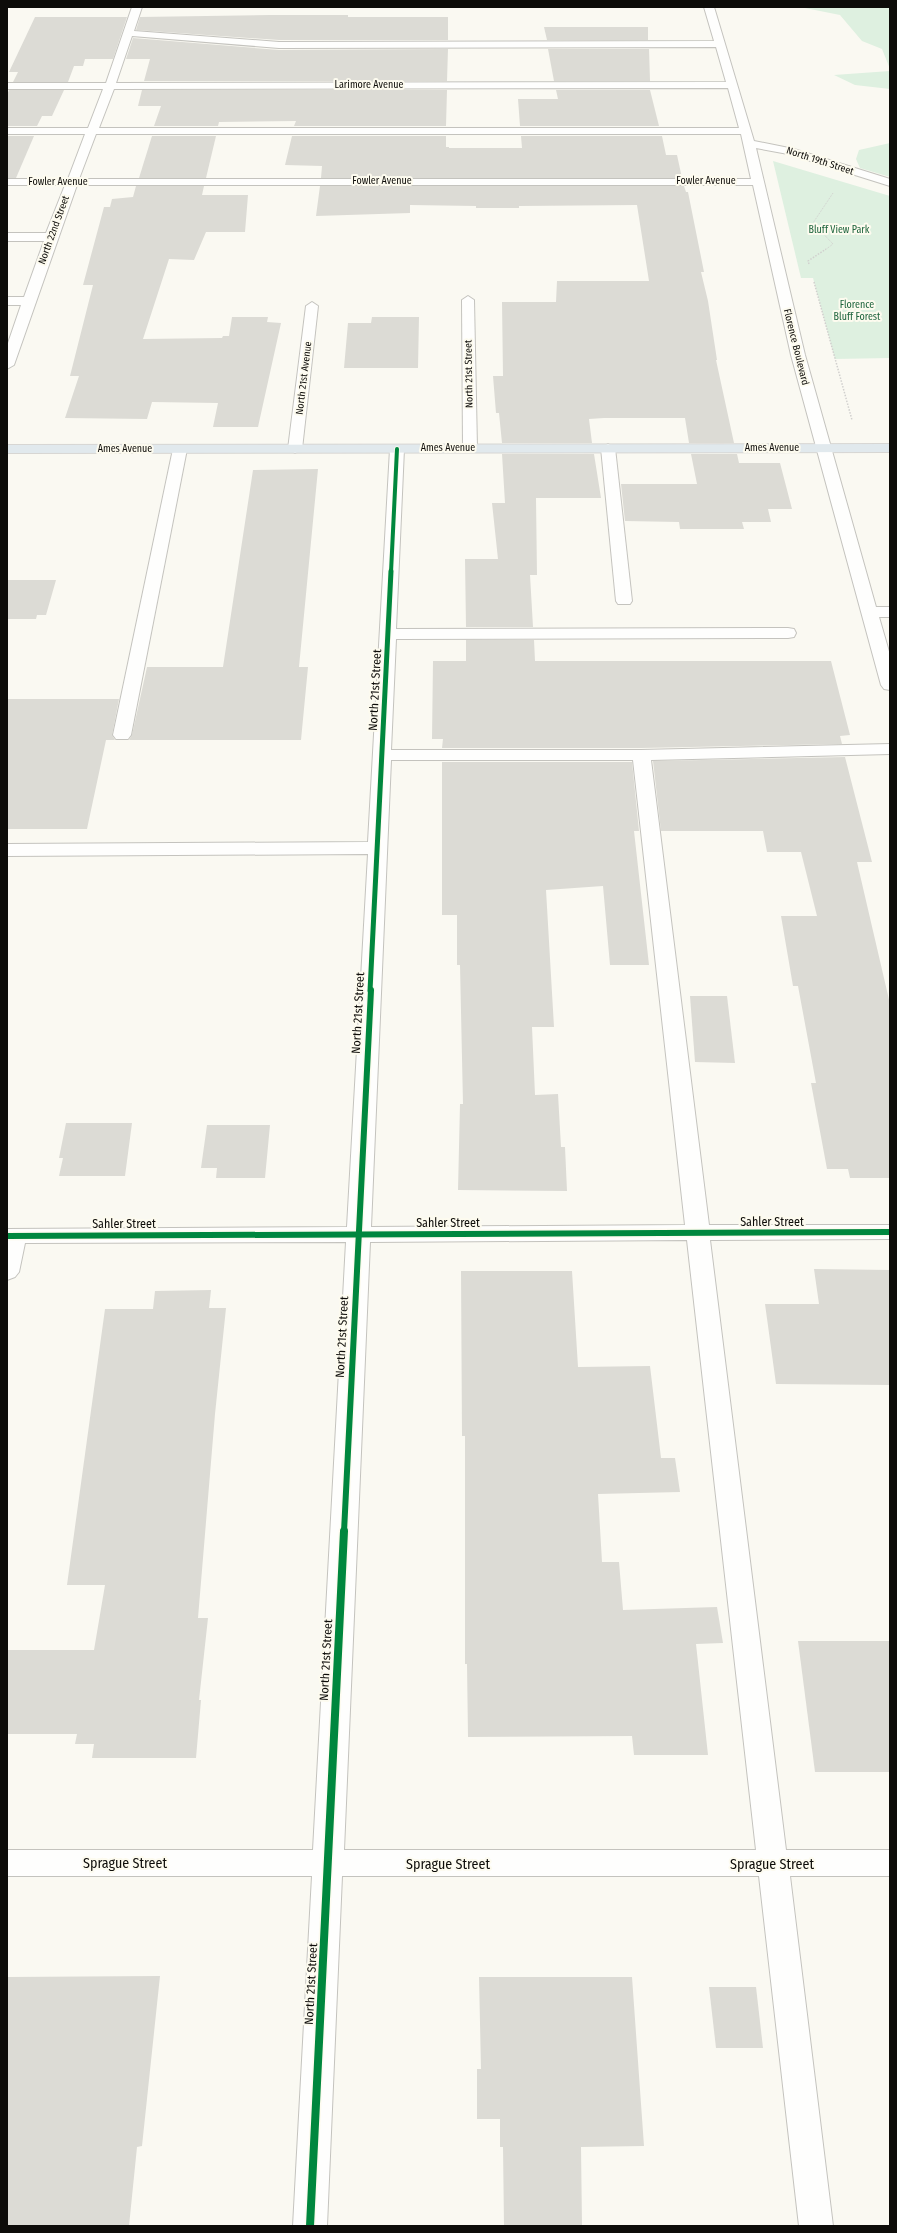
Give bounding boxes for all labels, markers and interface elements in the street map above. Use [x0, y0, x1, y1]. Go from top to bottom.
street label: Larimore Avenue [335, 79, 403, 91]
street label: North 19th Street [785, 144, 856, 178]
street label: Fowler Avenue [352, 175, 412, 187]
street label: Fowler Avenue [676, 175, 736, 187]
street label: Fowler Avenue [28, 176, 88, 188]
street label: North 22nd Street [36, 193, 72, 266]
park label: Bluff View Park [808, 224, 870, 236]
park label: Florence Bluff Forest [834, 299, 881, 323]
street label: Florence Boulevard [781, 308, 811, 386]
street label: North 21st Street [462, 339, 476, 408]
street label: North 21st Avenue [294, 341, 314, 415]
street label: Ames Avenue [421, 442, 475, 454]
street label: Ames Avenue [745, 442, 799, 454]
street label: Ames Avenue [98, 443, 152, 455]
street label: North 21st Street [366, 649, 384, 731]
street label: North 21st Street [349, 972, 367, 1054]
street label: Sahler Street [740, 1215, 804, 1229]
street label: Sahler Street [416, 1216, 480, 1230]
street label: Sahler Street [92, 1217, 156, 1231]
street label: North 21st Street [333, 1296, 351, 1378]
street label: North 21st Street [317, 1619, 335, 1701]
street label: Sprague Street [83, 1855, 167, 1872]
street label: Sprague Street [406, 1856, 490, 1873]
street label: Sprague Street [730, 1856, 814, 1873]
street label: North 21st Street [302, 1943, 320, 2025]

